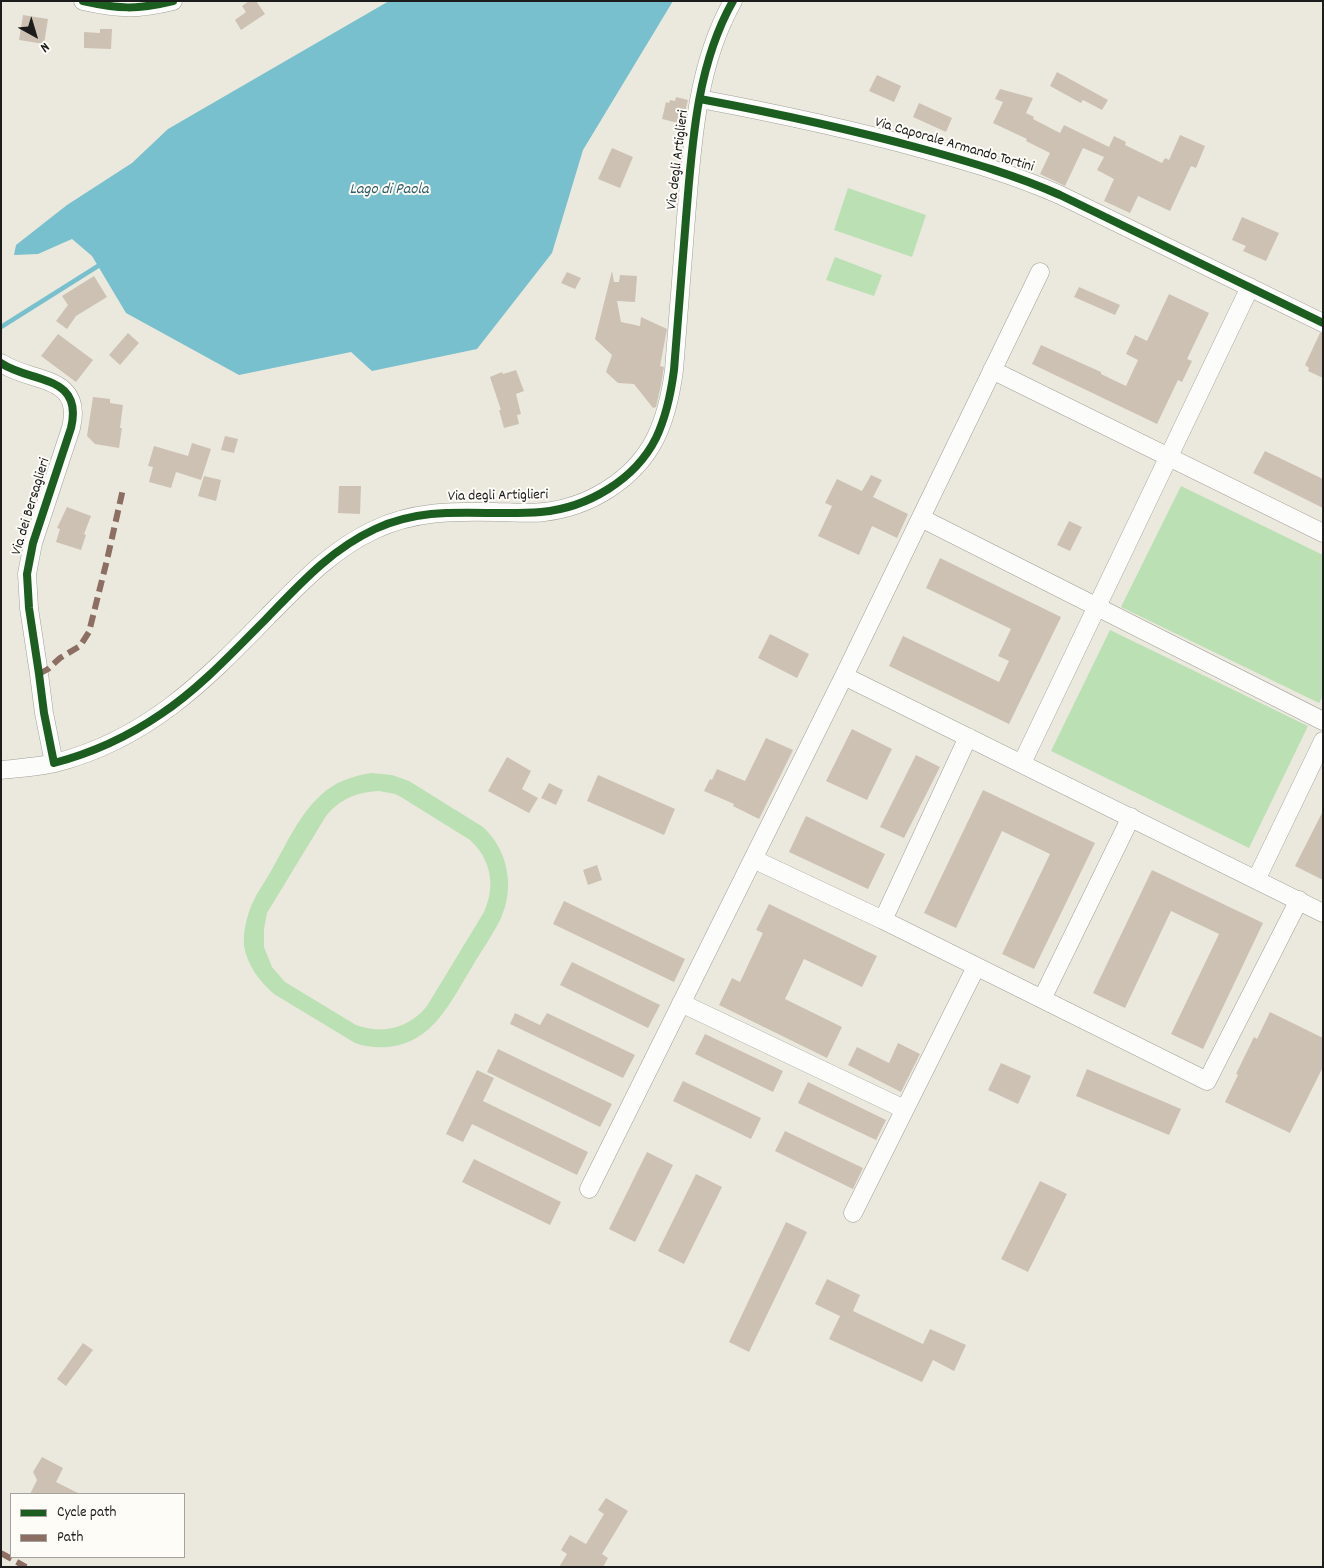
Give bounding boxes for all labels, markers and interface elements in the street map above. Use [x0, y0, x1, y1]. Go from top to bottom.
north arrow [10, 10, 60, 60]
text: N [35, 37, 53, 57]
street label: Via degli Artiglieri [664, 109, 694, 211]
street label: Via Caporale Armando Tortini [872, 115, 1036, 177]
water label: Lago di Paola [349, 181, 429, 201]
street label: Via dei Bersaglieri [9, 456, 55, 558]
street label: Via degli Artiglieri [448, 487, 548, 507]
legend [10, 1493, 185, 1558]
text: Cycle path [57, 1502, 116, 1524]
text: Path [57, 1527, 83, 1549]

